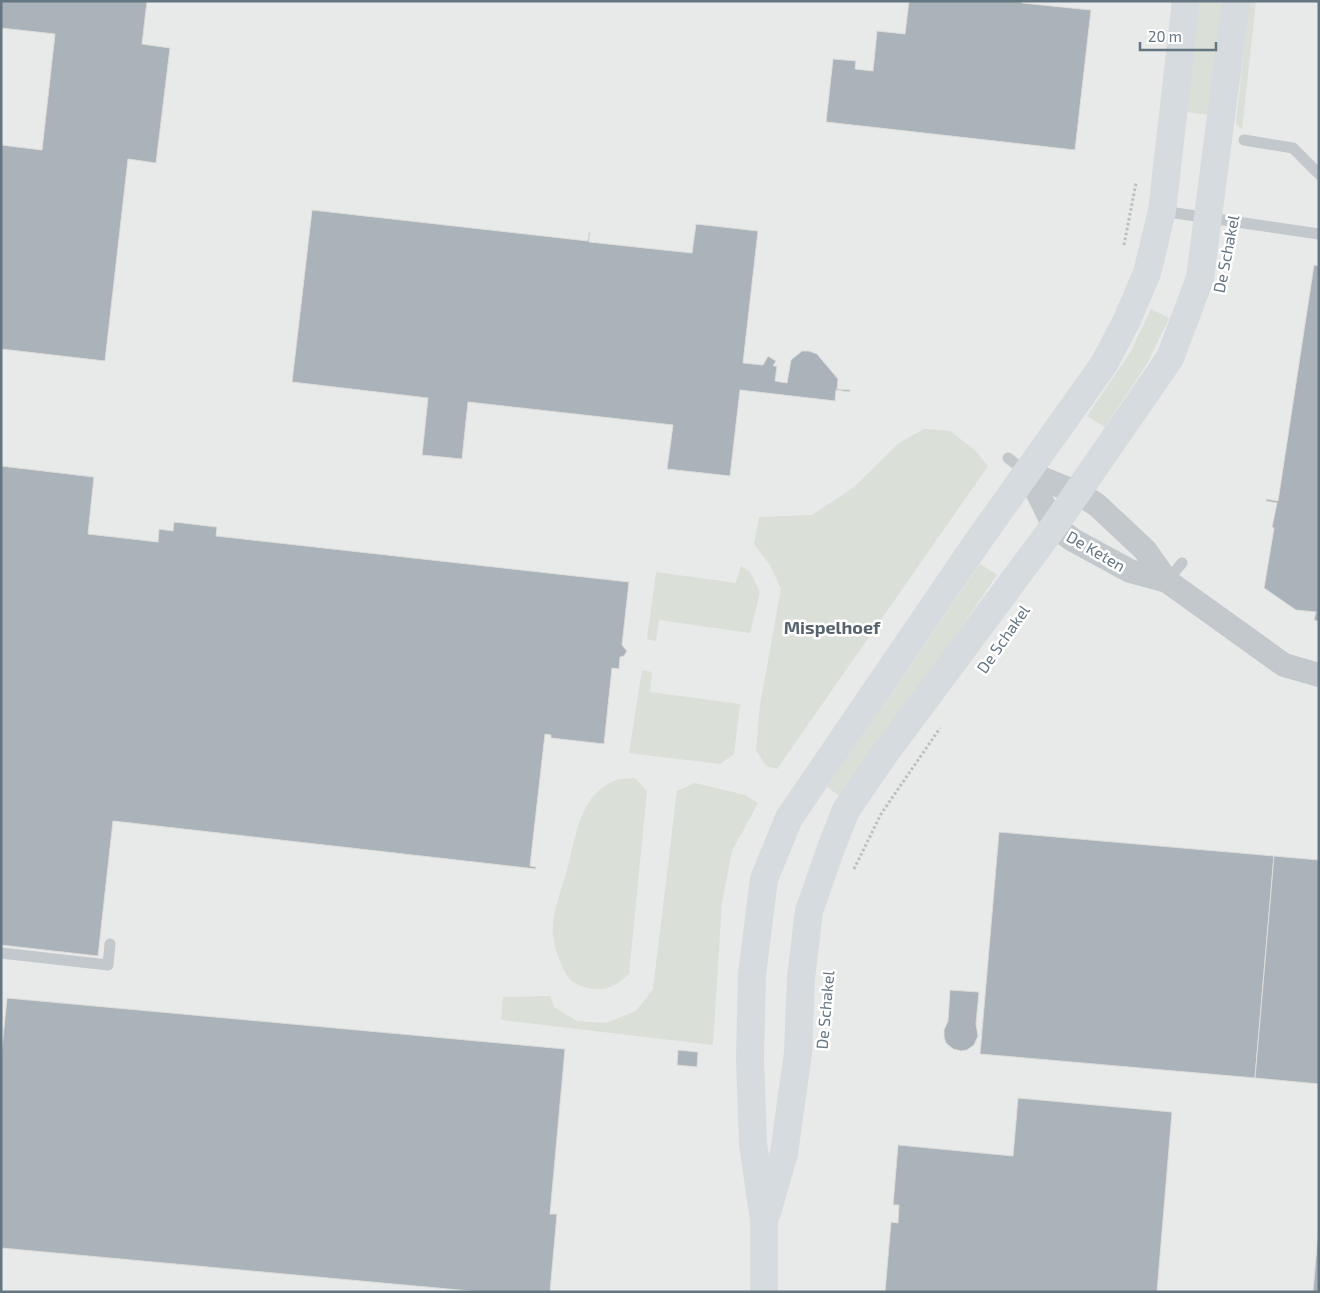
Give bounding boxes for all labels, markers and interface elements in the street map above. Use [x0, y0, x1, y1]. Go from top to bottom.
scale bar [1140, 20, 1216, 52]
text: 20 m [1148, 27, 1182, 45]
street label: De Schakel [1209, 213, 1242, 294]
street label: De Keten [1064, 526, 1129, 575]
street label: De Schakel [972, 601, 1033, 676]
district label: Mispelhoef [784, 616, 881, 638]
street label: De Schakel [812, 970, 837, 1050]

